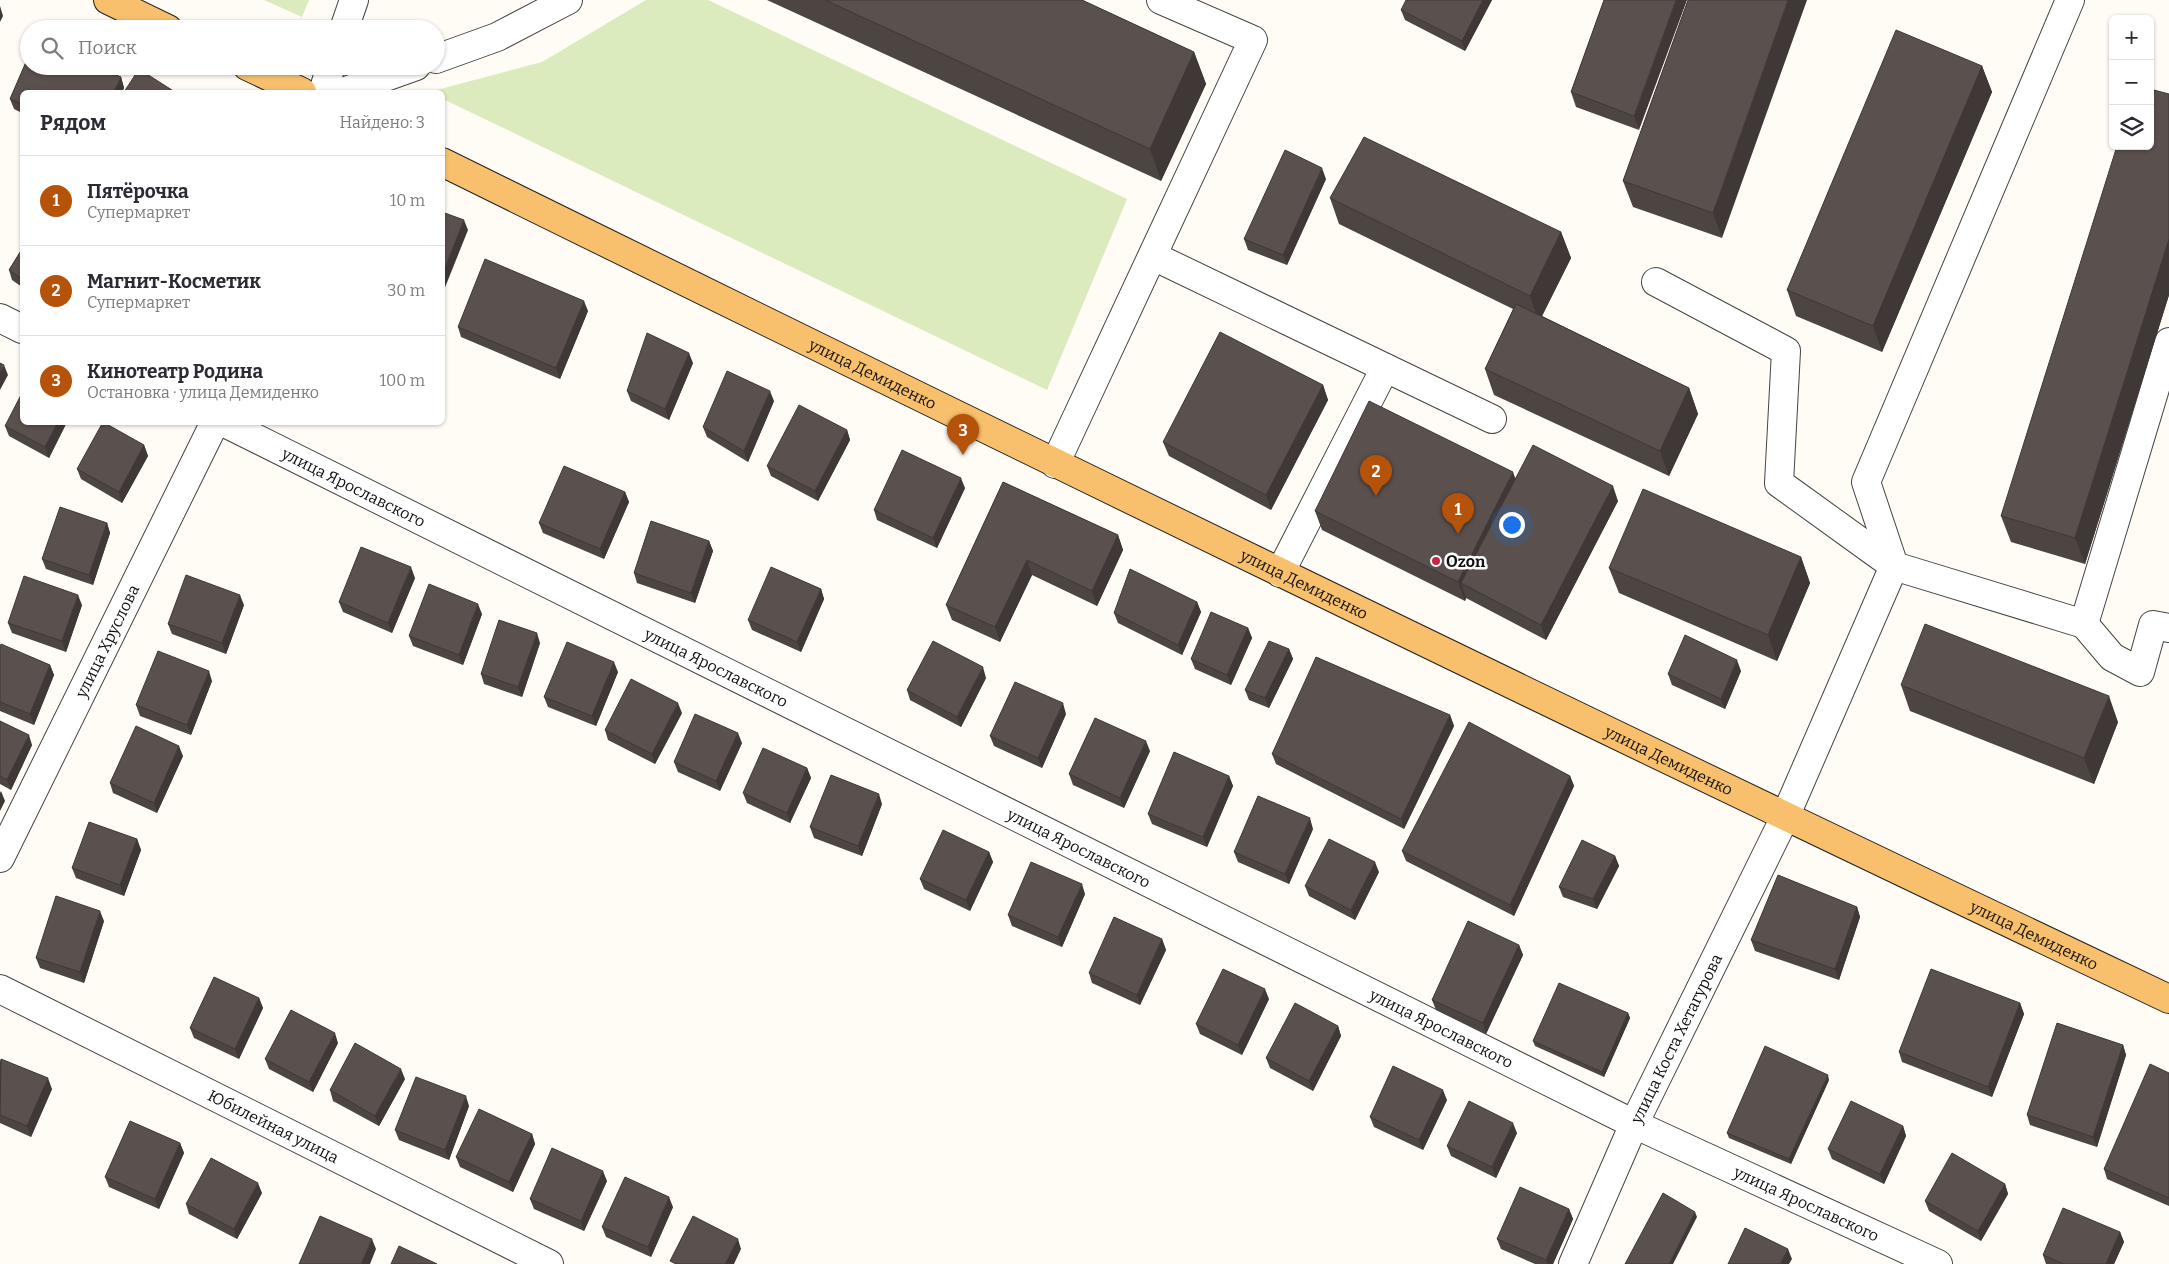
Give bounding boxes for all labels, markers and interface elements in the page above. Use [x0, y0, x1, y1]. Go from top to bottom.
map controls [2109, 15, 2154, 150]
button: + [2109, 15, 2154, 60]
search box [20, 20, 445, 75]
icon: search [38, 34, 66, 62]
text: Поиск [78, 36, 137, 59]
button: − [2109, 60, 2154, 105]
button: layers [2109, 105, 2154, 150]
text: Рядом [40, 110, 106, 136]
text: Найдено: 3 [340, 113, 425, 132]
text: Пятёрочка [87, 180, 189, 203]
text: 1 [53, 191, 59, 210]
text: 10 m [390, 191, 425, 210]
text: Супермаркет [87, 203, 190, 222]
text: Магнит-Косметик [87, 270, 261, 293]
text: 2 [51, 281, 61, 300]
text: 30 m [387, 281, 425, 300]
text: Супермаркет [87, 293, 190, 312]
street label: улица Демиденко [805, 334, 940, 413]
text: Кинотеатр Родина [87, 360, 263, 383]
text: 3 [51, 371, 61, 390]
text: 100 m [380, 371, 425, 390]
text: Остановка · улица Демиденко [87, 383, 319, 402]
pin: 3 [947, 414, 979, 455]
street label: улица Ярославского [278, 443, 429, 531]
pin: 2 [1360, 455, 1392, 496]
pin: 1 [1442, 493, 1474, 534]
your location [1499, 512, 1525, 538]
street label: улица Демиденко [1236, 545, 1371, 623]
place label: Ozon [1446, 552, 1486, 571]
marker: Ozon [1430, 555, 1442, 567]
street label: улица Хруслова [71, 581, 143, 701]
street label: улица Ярославского [641, 623, 791, 711]
street label: улица Демиденко [1601, 721, 1736, 799]
street label: улица Ярославского [1003, 804, 1154, 891]
street label: улица Демиденко [1966, 896, 2101, 974]
street label: улица Коста Хетагурова [1626, 950, 1726, 1127]
street label: улица Ярославского [1366, 984, 1516, 1072]
street label: Юбилейная улица [205, 1085, 342, 1167]
street label: улица Ярославского [1730, 1161, 1882, 1245]

